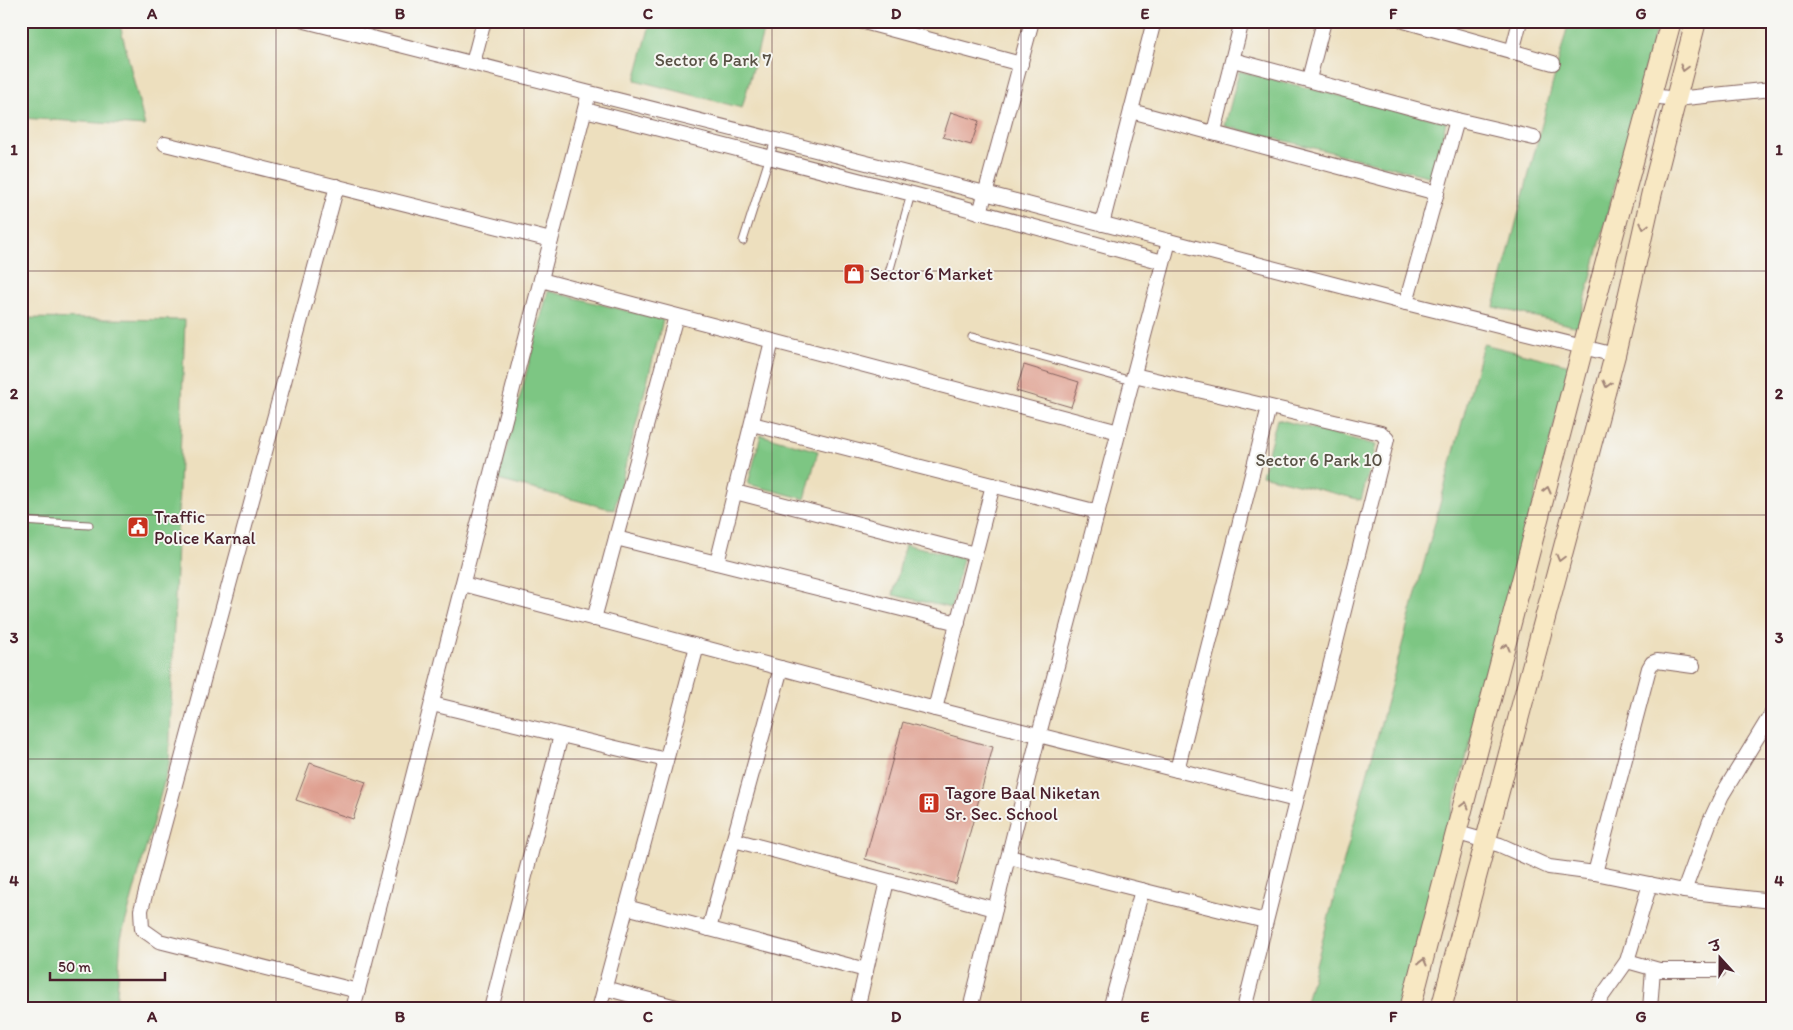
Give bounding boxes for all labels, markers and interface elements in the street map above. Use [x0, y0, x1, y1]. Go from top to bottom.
text: A [146, 4, 158, 23]
text: B [395, 4, 406, 23]
text: C [643, 4, 654, 23]
text: D [891, 4, 902, 23]
text: E [1141, 4, 1150, 23]
text: F [1389, 4, 1398, 23]
text: G [1635, 4, 1647, 23]
park label: Sector 6 Park 7 [655, 49, 771, 71]
one-way arrow [1679, 64, 1690, 73]
text: 1 [10, 140, 18, 159]
text: 1 [1775, 140, 1783, 159]
one-way arrow [1639, 222, 1650, 230]
shop icon: Sector 6 Market [842, 262, 866, 286]
place label: Sector 6 Market [870, 263, 993, 285]
one-way arrow [1602, 379, 1612, 388]
text: 2 [10, 384, 19, 403]
text: 2 [1775, 384, 1784, 403]
park label: Sector 6 Park 10 [1255, 449, 1383, 471]
one-way arrow [1541, 486, 1552, 495]
place label: Traffic Police Karnal [154, 506, 256, 549]
public building icon: Traffic Police Karnal [126, 515, 150, 539]
one-way arrow [1555, 553, 1566, 562]
text: 3 [10, 628, 19, 647]
text: 3 [1775, 628, 1784, 647]
one-way arrow [1500, 643, 1511, 652]
place label: Tagore Baal Niketan Sr. Sec. School [945, 782, 1100, 825]
building icon: Tagore Baal Niketan Sr. Sec. School [917, 791, 941, 815]
one-way arrow [1459, 800, 1470, 809]
text: 4 [9, 871, 19, 890]
text: 4 [1774, 871, 1784, 890]
north arrow [1696, 932, 1746, 982]
text: उ [1706, 936, 1724, 957]
scale bar [50, 950, 165, 982]
text: 50 m [58, 958, 91, 976]
one-way arrow [1417, 958, 1427, 966]
text: A [146, 1007, 158, 1026]
text: B [395, 1007, 406, 1026]
text: C [643, 1007, 654, 1026]
text: D [891, 1007, 902, 1026]
text: E [1141, 1007, 1150, 1026]
text: F [1389, 1007, 1398, 1026]
text: G [1635, 1007, 1647, 1026]

